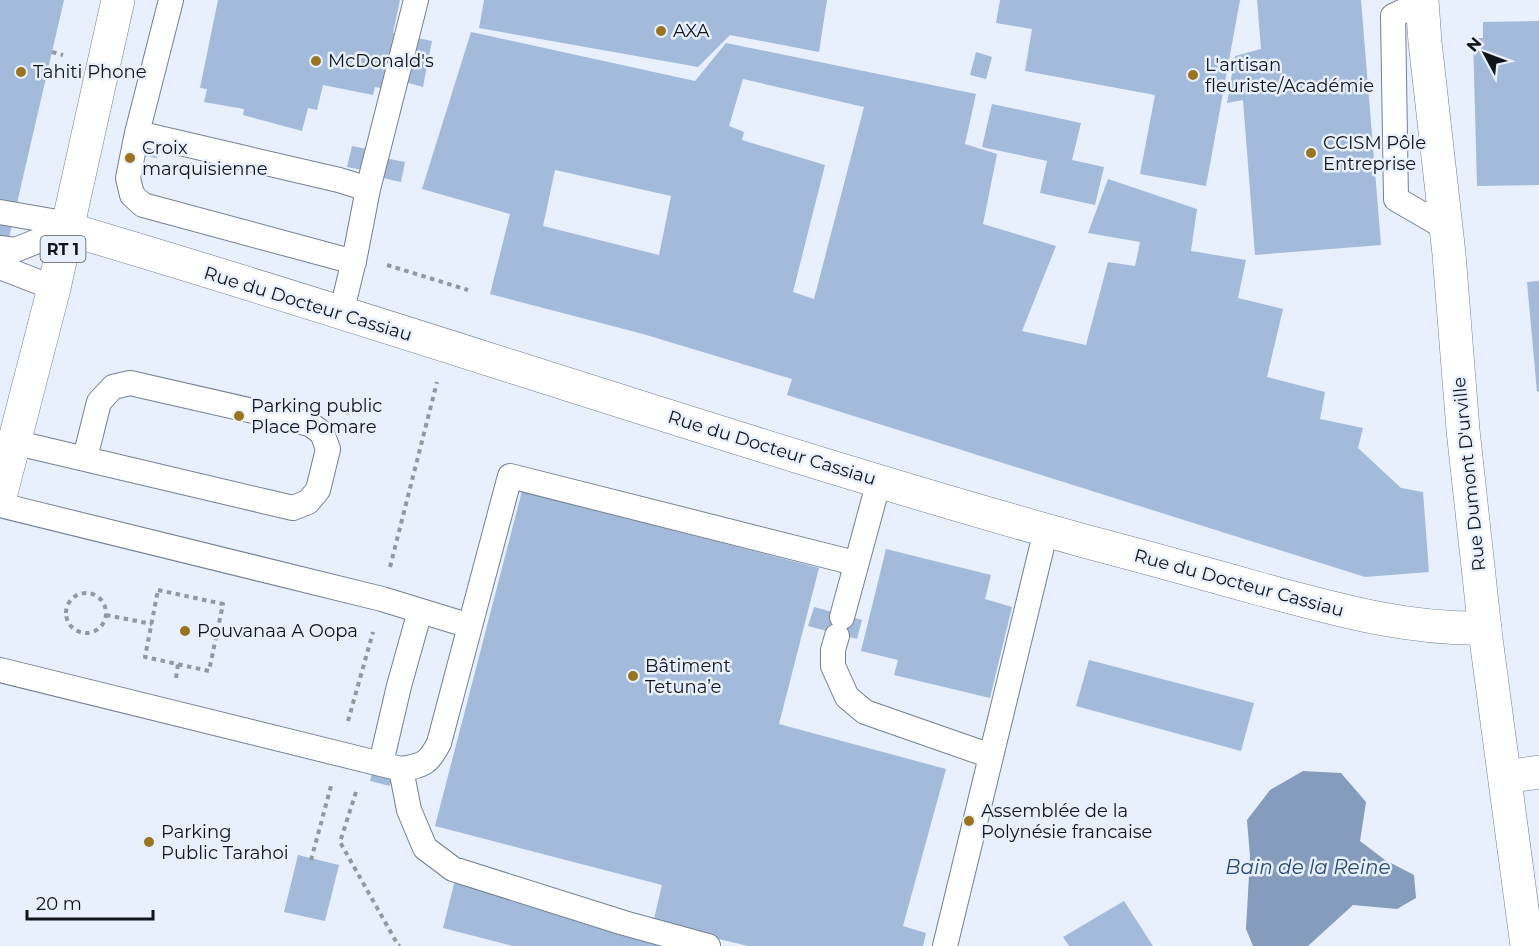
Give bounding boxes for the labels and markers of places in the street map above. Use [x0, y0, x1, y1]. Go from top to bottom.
place label: AXA [673, 20, 710, 42]
marker: AXA [654, 24, 668, 38]
place label: McDonald's [328, 50, 434, 72]
marker: McDonald's [309, 54, 323, 68]
place label: L'artisan fleuriste/Académie [1205, 54, 1374, 97]
place label: Tahiti Phone [33, 61, 147, 83]
marker: Tahiti Phone [14, 65, 28, 79]
marker: L'artisan fleuriste/Académie [1186, 68, 1200, 82]
place label: CCISM Pôle Entreprise [1323, 132, 1426, 175]
place label: Croix marquisienne [142, 137, 268, 180]
marker: CCISM Pôle Entreprise [1304, 146, 1318, 160]
marker: Croix marquisienne [123, 151, 137, 165]
place label: Parking public Place Pomare [251, 395, 383, 438]
marker: Parking public Place Pomare [232, 409, 246, 423]
place label: Pouvanaa A Oopa [197, 620, 358, 642]
marker: Pouvanaa A Oopa [178, 624, 192, 638]
place label: Bâtiment Tetuna’e [645, 655, 731, 698]
marker: Bâtiment Tetuna’e [626, 669, 640, 683]
place label: Assemblée de la Polynésie francaise [981, 800, 1153, 843]
marker: Assemblée de la Polynésie francaise [962, 814, 976, 828]
place label: Parking Public Tarahoi [161, 821, 289, 864]
marker: Parking Public Tarahoi [142, 835, 156, 849]

